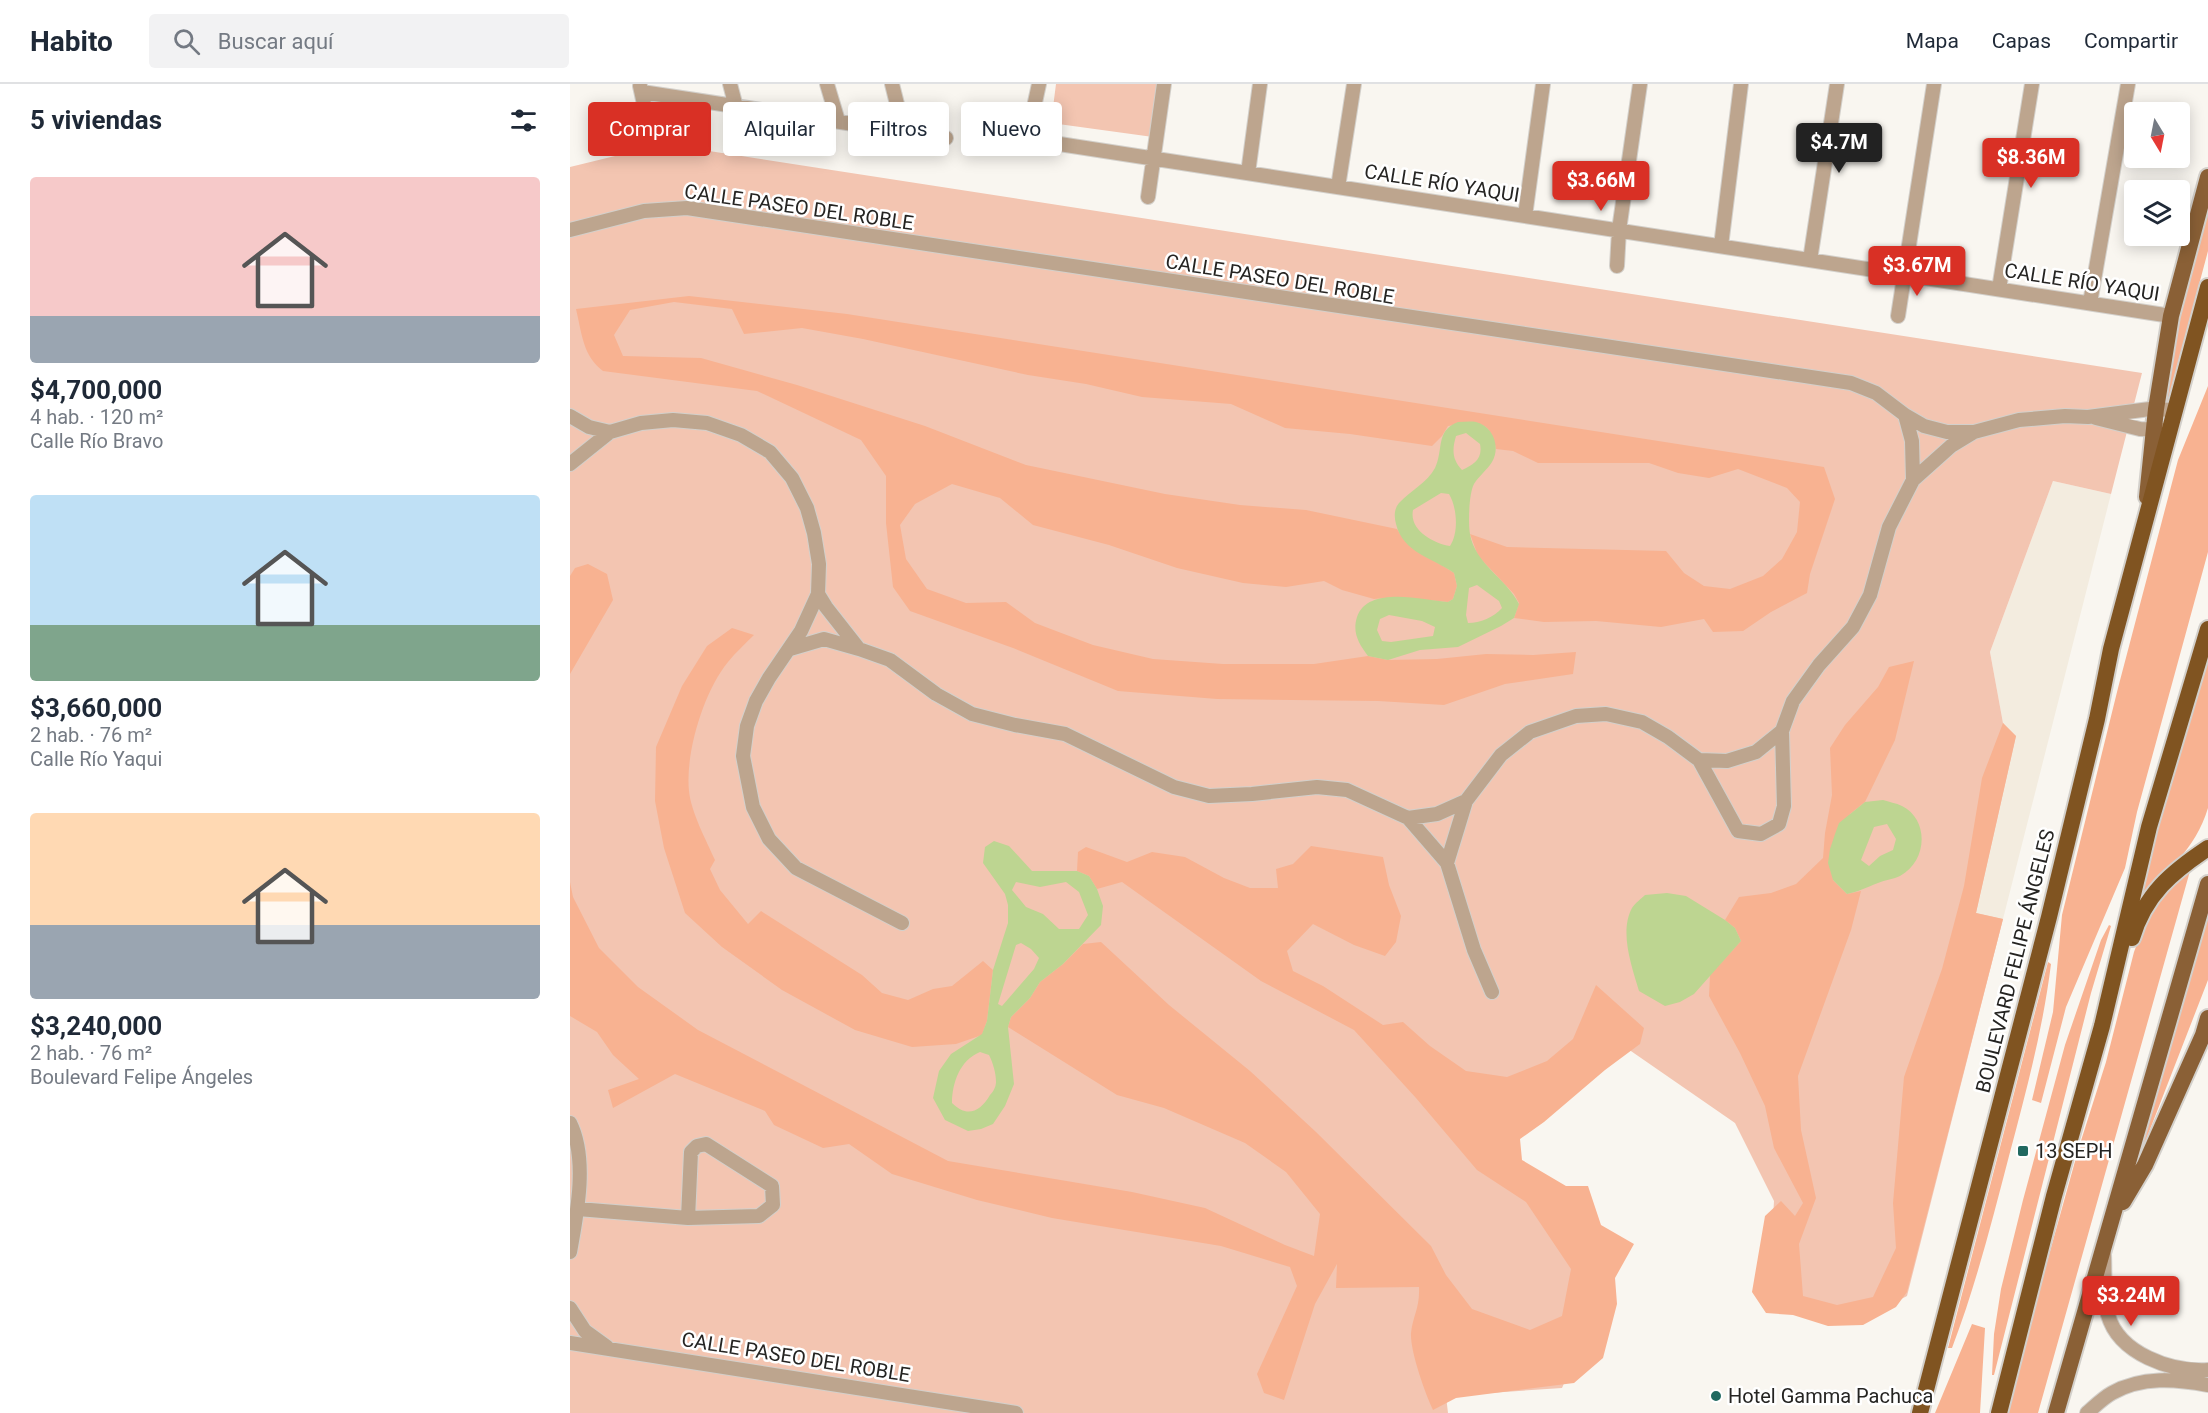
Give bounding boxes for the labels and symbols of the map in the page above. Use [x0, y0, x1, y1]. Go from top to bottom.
north arrow [2124, 102, 2190, 168]
pin: $4.7M [1797, 123, 1881, 174]
pin: $8.36M [1982, 138, 2080, 189]
street label: CALLE RÍO YAQUI [1363, 159, 1521, 207]
pin: $3.66M [1552, 161, 1650, 212]
street label: CALLE PASEO DEL ROBLE [683, 179, 915, 235]
pin: $3.67M [1868, 246, 1966, 297]
street label: CALLE PASEO DEL ROBLE [1164, 249, 1396, 309]
street label: CALLE RÍO YAQUI [2003, 258, 2161, 306]
street label: BOULEVARD FELIPE ÁNGELES [1971, 827, 2059, 1095]
place label: 13 SEPH [2035, 1139, 2113, 1163]
marker: 13 SEPH [2016, 1144, 2030, 1158]
pin: $3.24M [2082, 1276, 2180, 1327]
street label: CALLE PASEO DEL ROBLE [680, 1327, 912, 1387]
place label: Hotel Gamma Pachuca [1728, 1384, 1933, 1408]
marker: Hotel Gamma Pachuca [1709, 1389, 1723, 1403]

